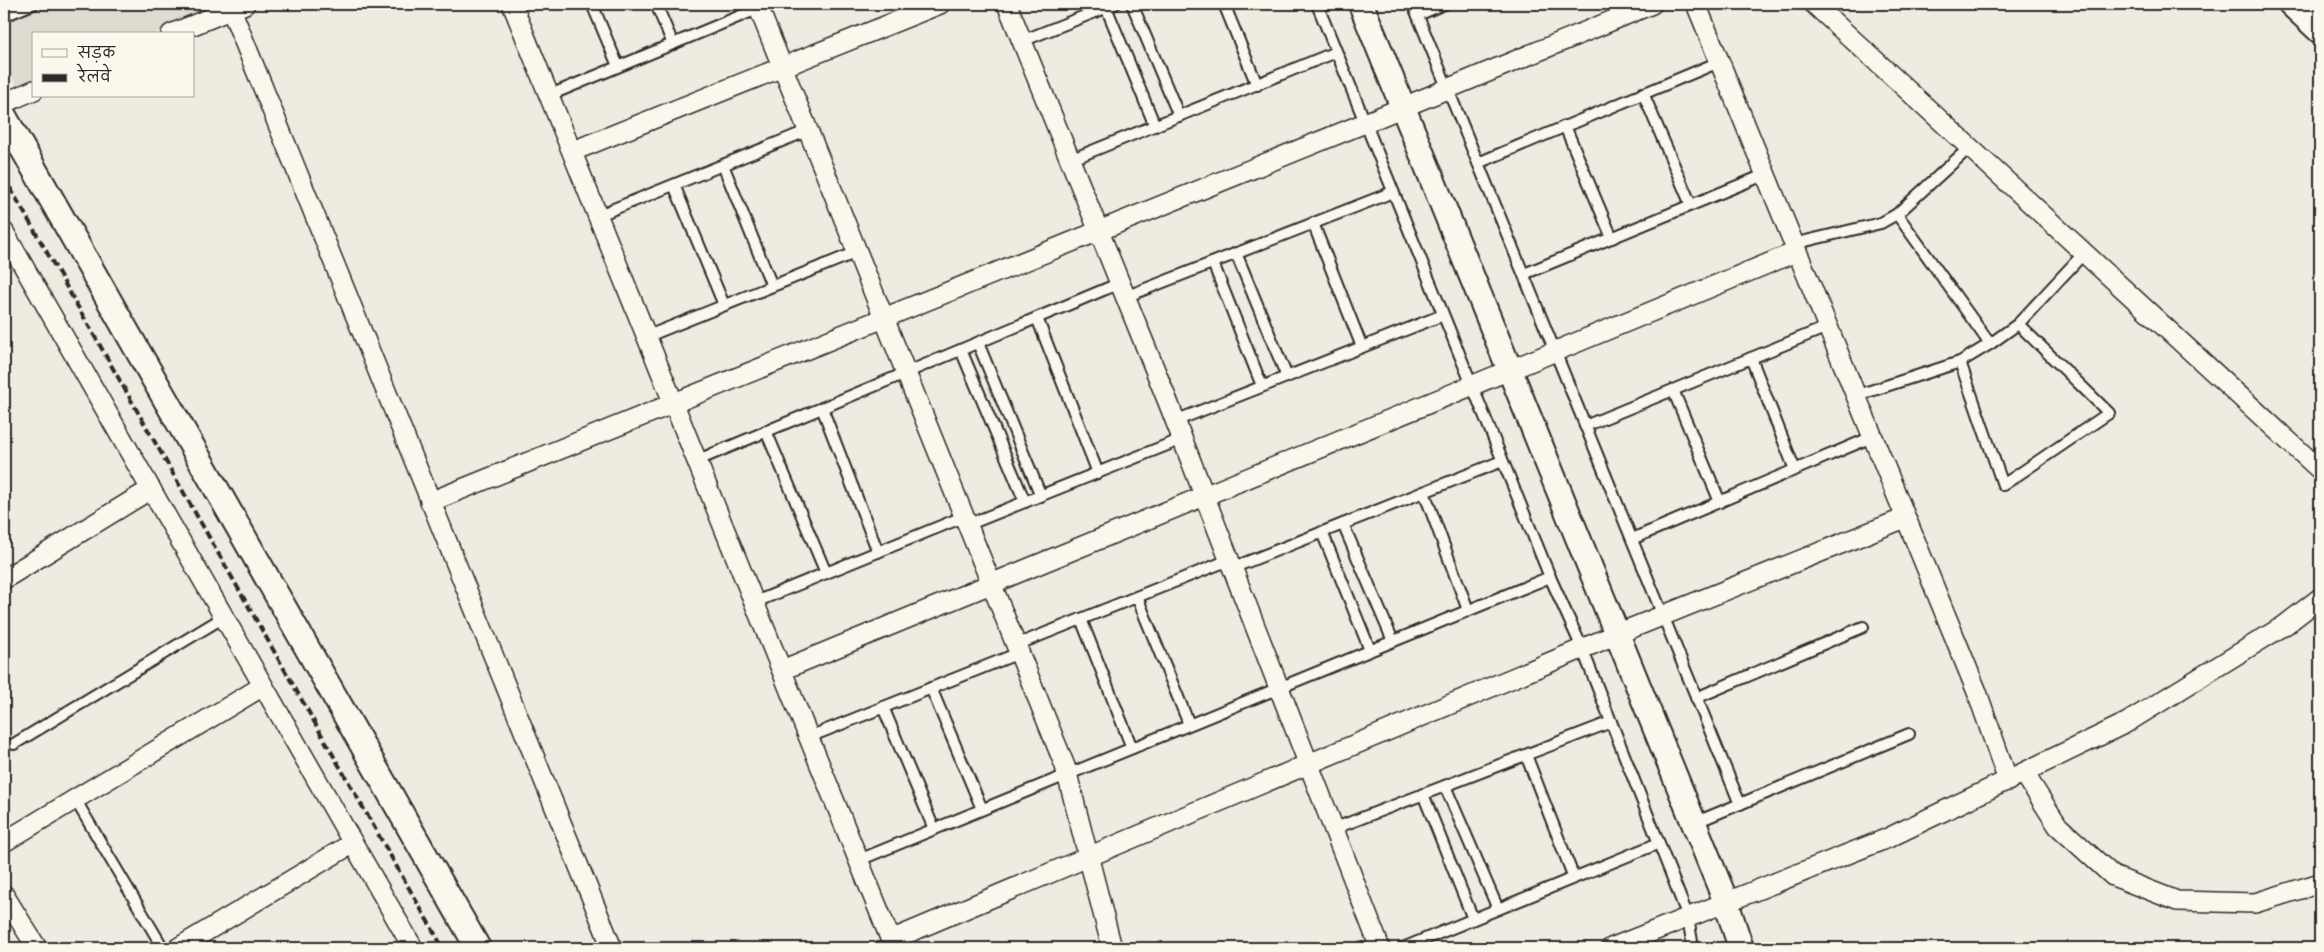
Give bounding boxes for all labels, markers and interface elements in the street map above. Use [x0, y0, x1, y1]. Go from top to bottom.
legend [32, 32, 195, 98]
text: सड़क [77, 46, 116, 64]
text: रेलवे [76, 63, 112, 88]

